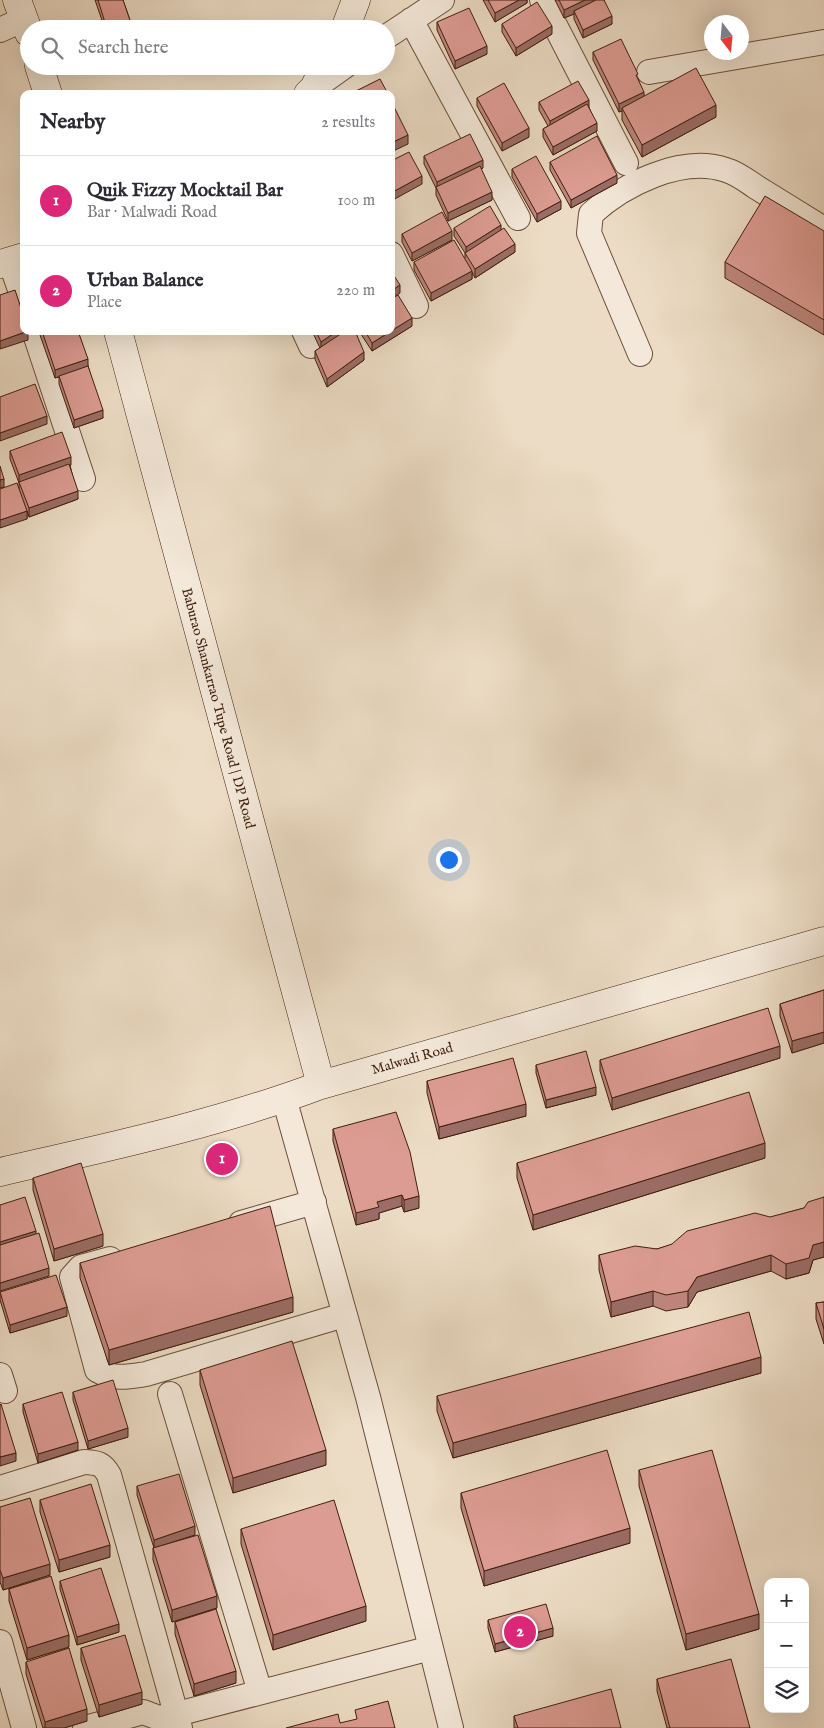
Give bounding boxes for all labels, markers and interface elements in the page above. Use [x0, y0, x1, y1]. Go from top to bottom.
north arrow [704, 15, 749, 60]
search box [20, 20, 395, 75]
icon: search [38, 34, 66, 62]
text: Search here [78, 36, 169, 60]
text: Nearby [40, 109, 105, 136]
text: 2 results [321, 113, 375, 133]
text: Quik Fizzy Mocktail Bar [87, 179, 283, 203]
text: 1 [53, 191, 59, 211]
text: 100 m [338, 191, 375, 211]
text: Bar · Malwadi Road [87, 203, 217, 223]
text: Urban Balance [87, 269, 203, 293]
text: 2 [52, 281, 60, 301]
text: 220 m [336, 281, 375, 301]
text: Place [87, 293, 122, 313]
street label: Baburao Shankarrao Tupe Road | DP Road [177, 586, 259, 831]
your location [436, 847, 462, 873]
street label: Malwadi Road [369, 1039, 456, 1079]
pin: 1 [206, 1140, 238, 1178]
map controls [764, 1578, 809, 1713]
button: + [764, 1578, 809, 1623]
pin: 2 [504, 1613, 536, 1651]
button: − [764, 1623, 809, 1668]
button: layers [764, 1668, 809, 1713]

